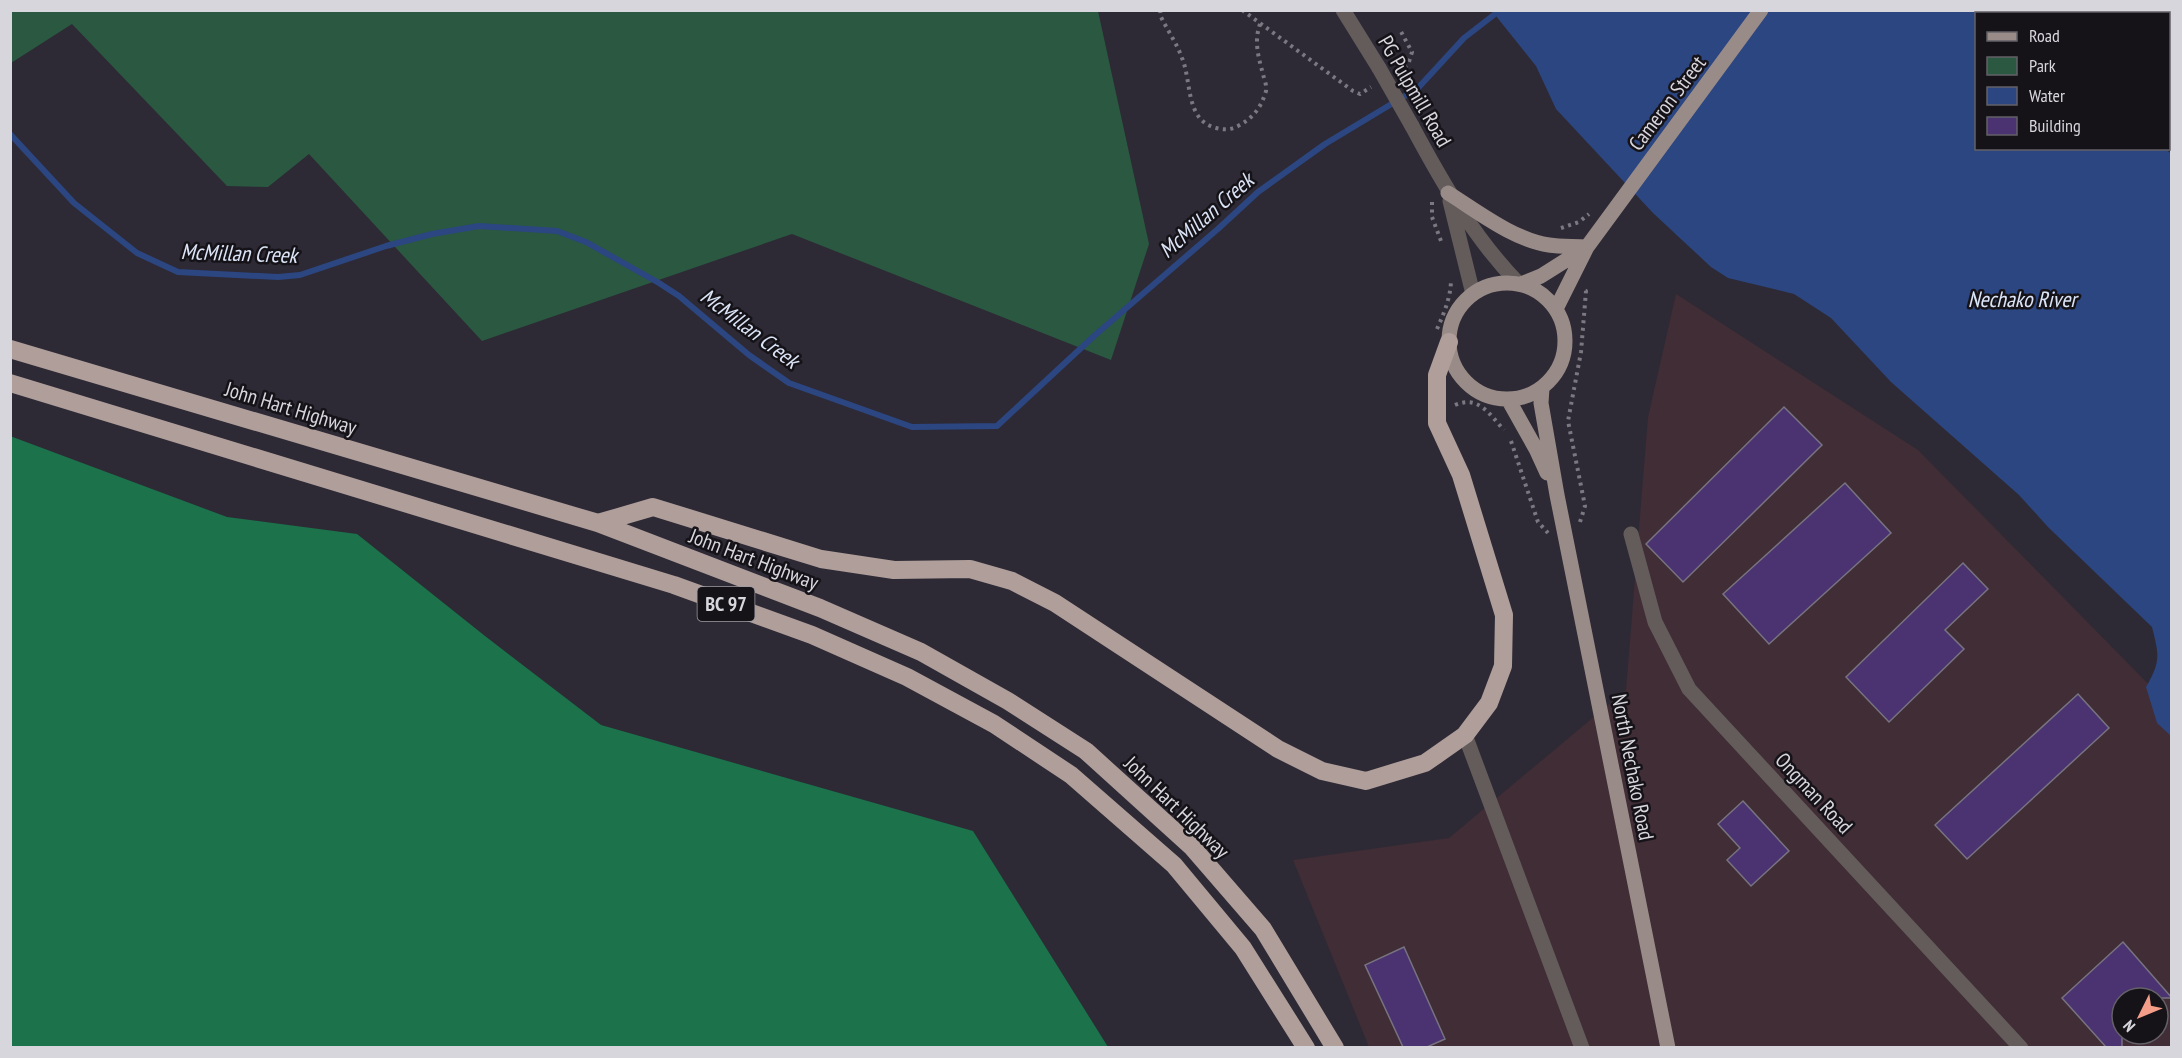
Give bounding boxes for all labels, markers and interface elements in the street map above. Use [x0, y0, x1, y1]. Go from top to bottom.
legend [1975, 12, 2170, 150]
text: Road [2029, 24, 2060, 47]
street label: PG Pulpmill Road [1372, 30, 1458, 152]
street label: Cameron Street [1622, 50, 1712, 156]
text: Park [2029, 54, 2056, 77]
text: Water [2029, 84, 2065, 107]
text: Building [2029, 114, 2081, 137]
water label: McMillan Creek [1153, 165, 1261, 264]
water label: McMillan Creek [180, 237, 300, 269]
water label: McMillan Creek [695, 282, 807, 376]
water label: Nechako River [1968, 285, 2079, 313]
street label: John Hart Highway [221, 375, 360, 441]
street label: John Hart Highway [685, 522, 822, 596]
road number: BC 97 [698, 587, 754, 621]
street label: North Nechako Road [1606, 692, 1660, 842]
street label: Ongman Road [1770, 747, 1858, 839]
street label: John Hart Highway [1118, 749, 1235, 864]
north arrow [2110, 986, 2170, 1046]
text: N [2119, 1016, 2139, 1036]

